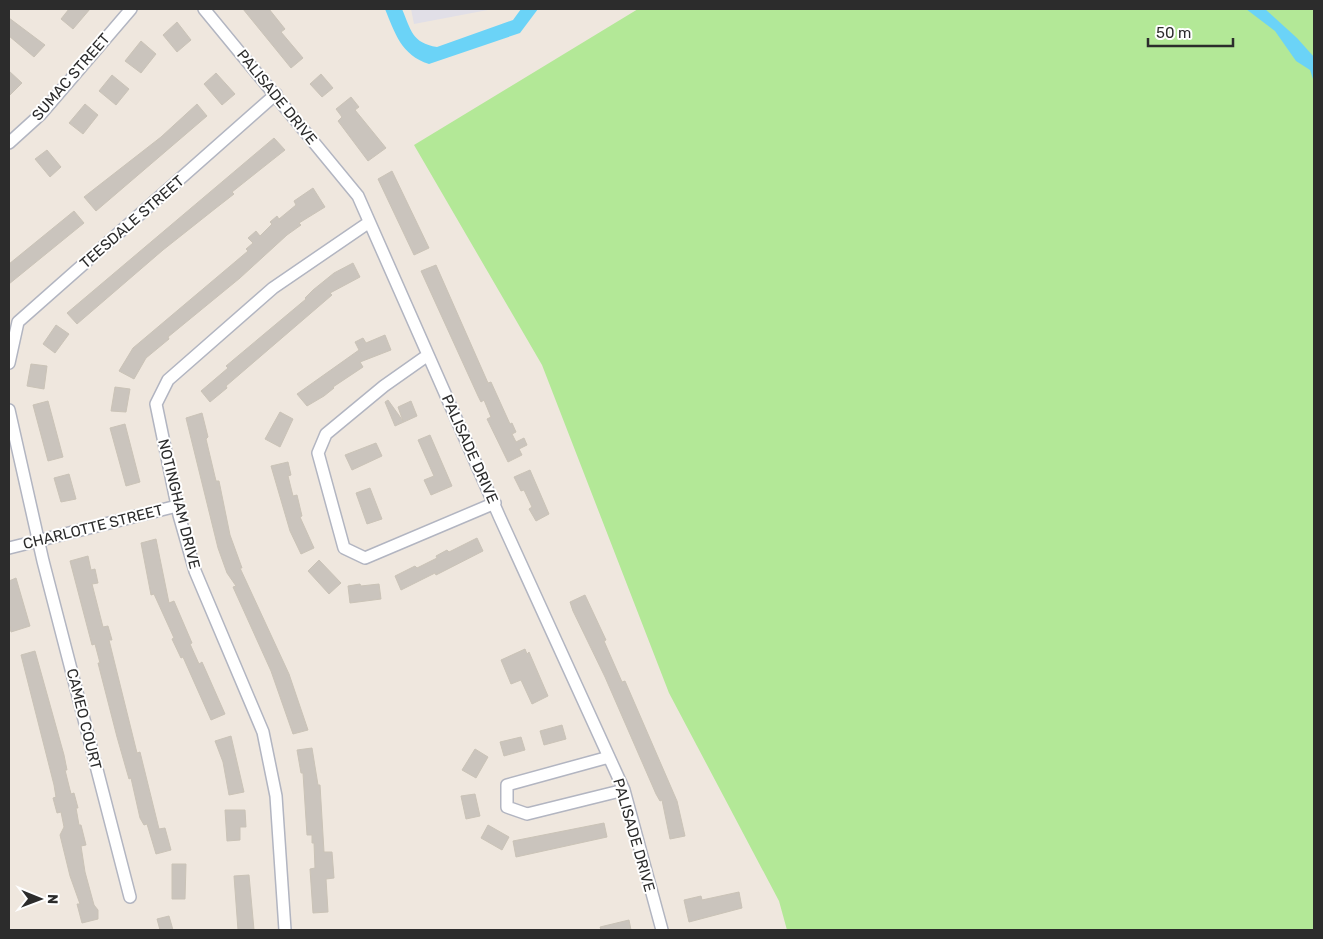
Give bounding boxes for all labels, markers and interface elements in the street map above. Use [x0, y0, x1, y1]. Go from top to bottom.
scale bar [1148, 15, 1233, 47]
text: 50 m [1156, 24, 1191, 42]
street label: SUMAC STREET [28, 29, 114, 124]
street label: PALISADE DRIVE [233, 46, 321, 148]
street label: TEESDALE STREET [76, 172, 188, 272]
street label: PALISADE DRIVE [438, 392, 502, 506]
street label: NOTINGHAM DRIVE [154, 437, 204, 571]
street label: CHARLOTTE STREET [21, 501, 165, 553]
street label: CAMEO COURT [63, 667, 105, 772]
street label: PALISADE DRIVE [609, 776, 659, 894]
north arrow [15, 874, 65, 924]
text: N [44, 894, 61, 904]

